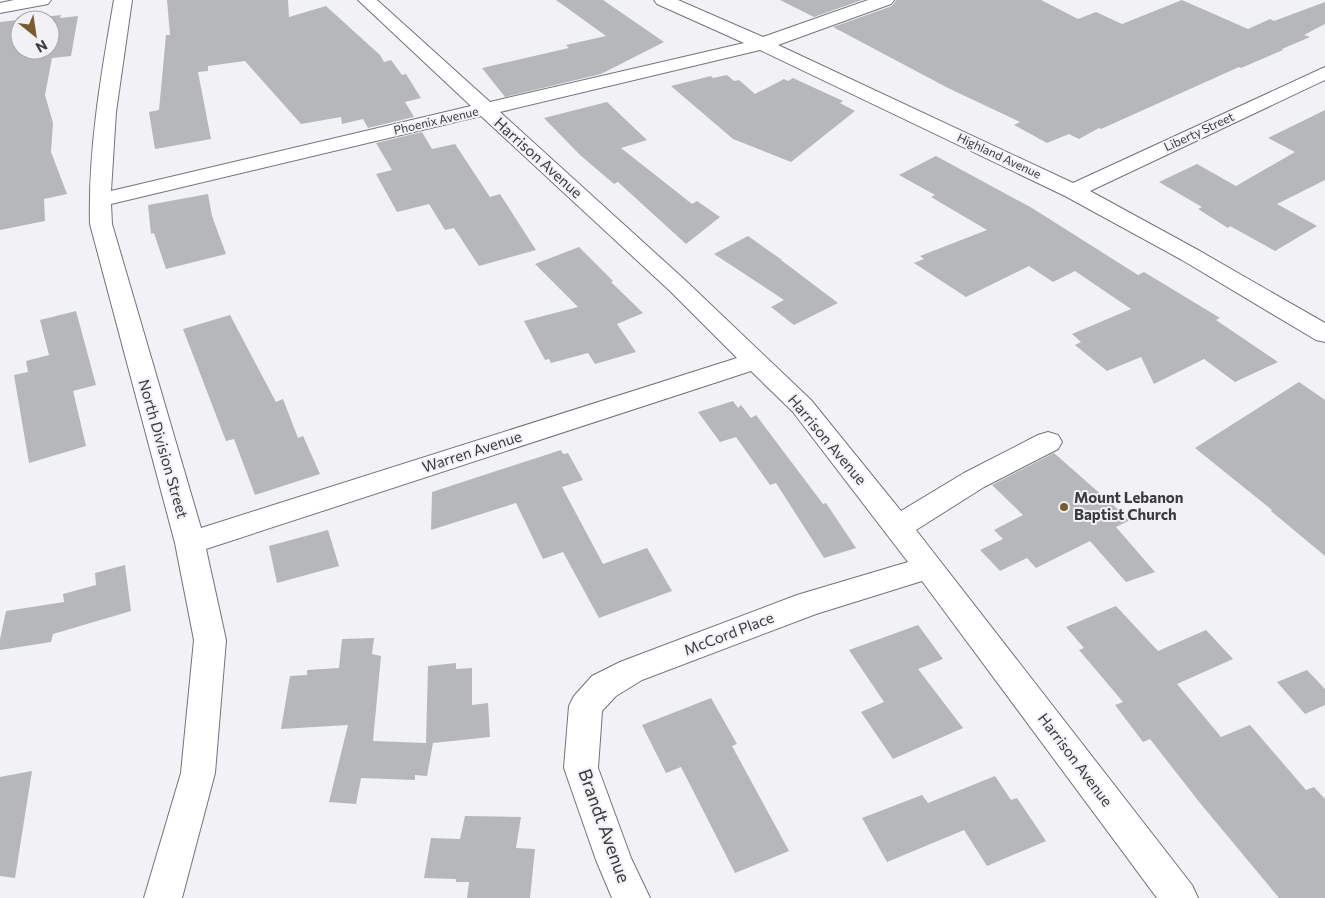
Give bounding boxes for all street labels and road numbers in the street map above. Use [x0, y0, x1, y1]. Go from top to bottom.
street label: Phoenix Avenue [392, 103, 480, 137]
street label: Liberty Street [1161, 109, 1236, 153]
street label: Harrison Avenue [491, 113, 586, 202]
street label: Highland Avenue [955, 130, 1044, 181]
street label: North Division Street [135, 377, 192, 520]
street label: Harrison Avenue [785, 391, 871, 488]
street label: Warren Avenue [420, 426, 524, 476]
street label: McCord Place [681, 608, 776, 658]
street label: Harrison Avenue [1035, 709, 1117, 810]
street label: Brandt Avenue [574, 766, 636, 886]

